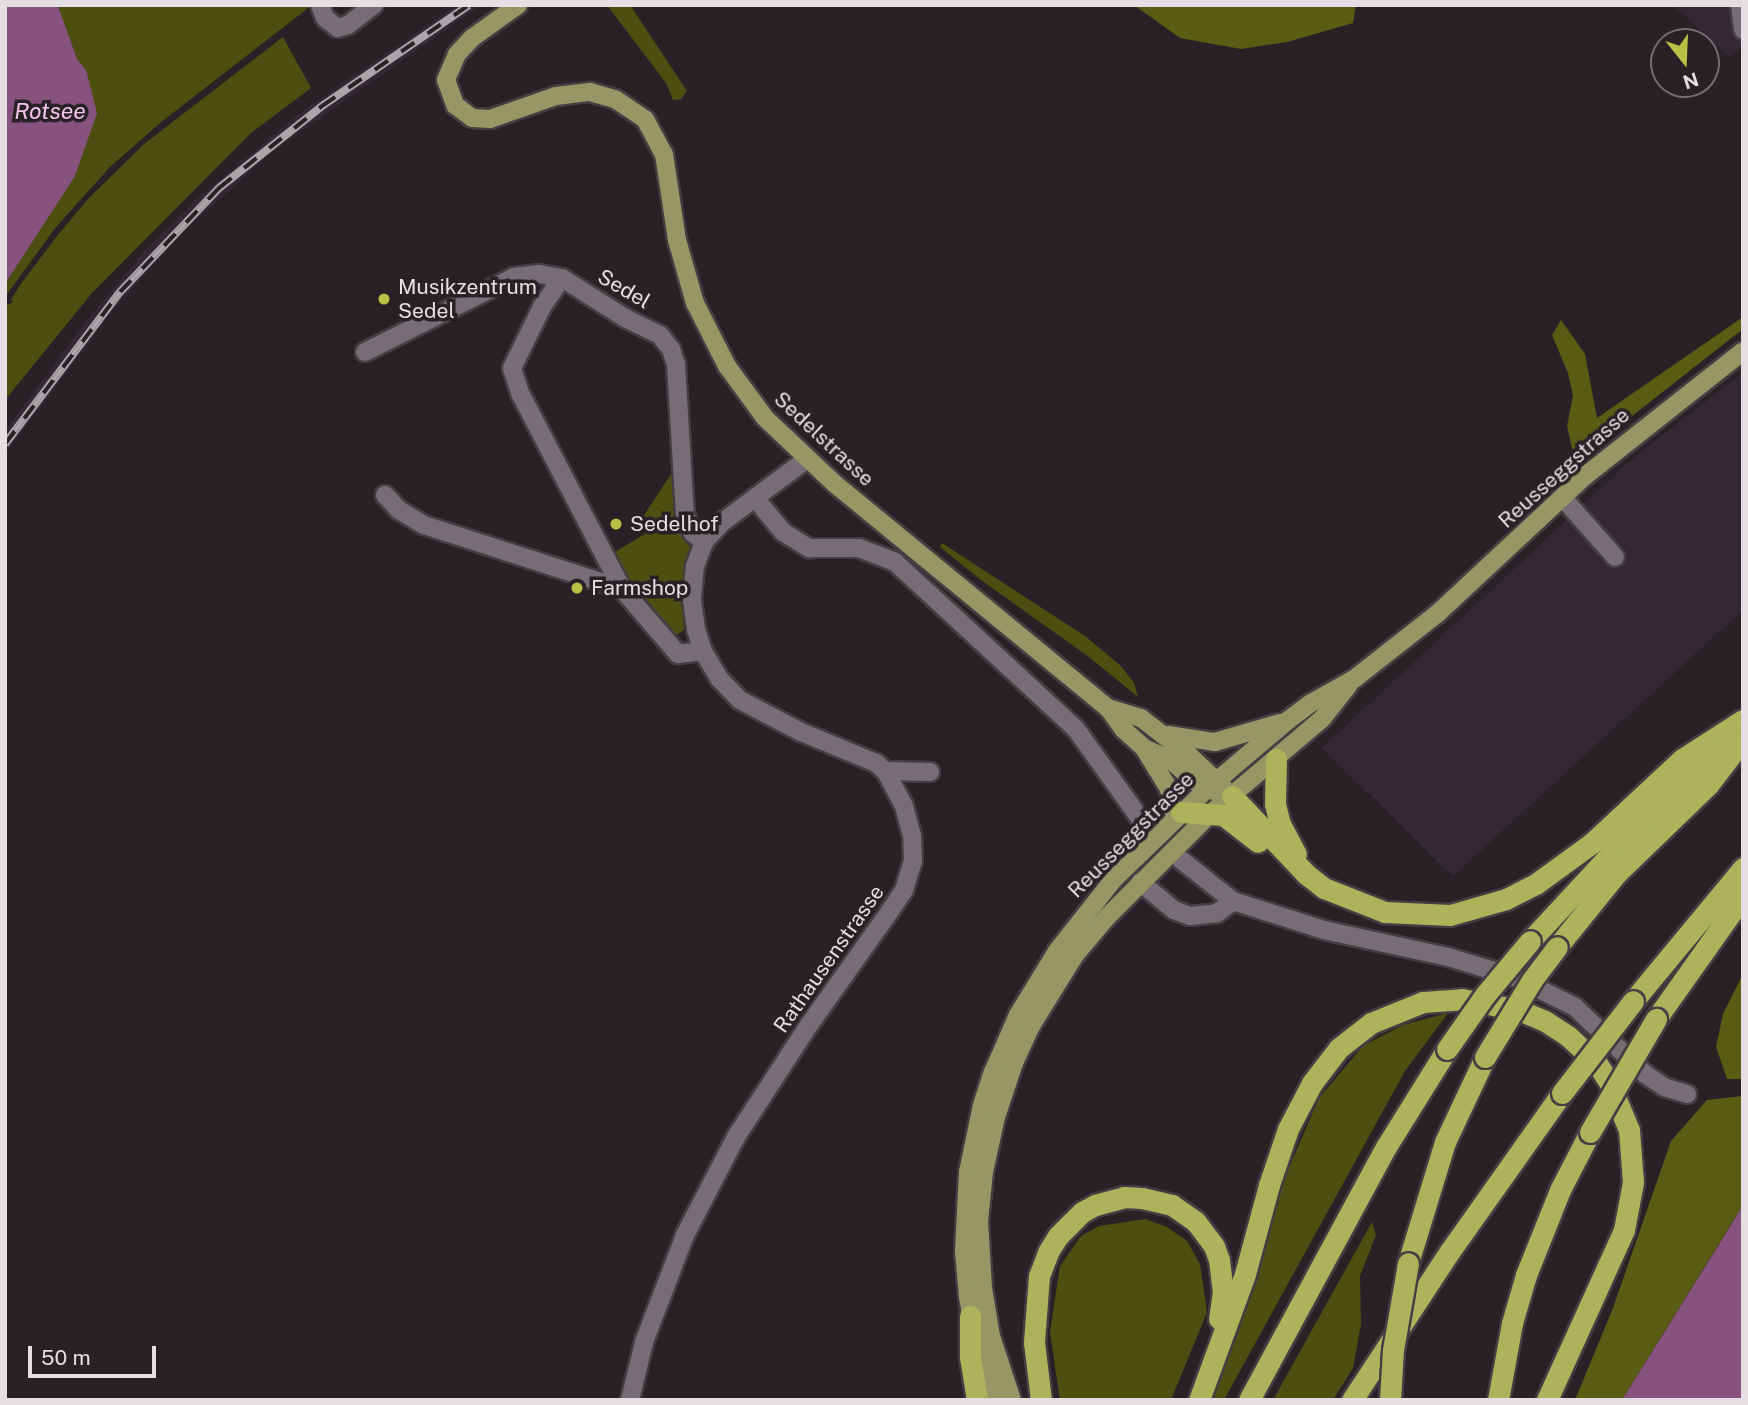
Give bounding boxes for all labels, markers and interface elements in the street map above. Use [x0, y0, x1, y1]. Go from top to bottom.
north arrow [1650, 28, 1720, 98]
text: N [1680, 68, 1701, 94]
water label: Rotsee [14, 97, 86, 125]
street label: Sedel [593, 264, 655, 314]
place label: Musikzentrum Sedel [398, 274, 537, 324]
marker: Musikzentrum Sedel [376, 291, 392, 307]
street label: Sedelstrasse [769, 386, 879, 492]
street label: Reusseggstrasse [1493, 403, 1635, 533]
place label: Sedelhof [630, 511, 719, 537]
marker: Sedelhof [608, 516, 624, 532]
place label: Farmshop [591, 575, 688, 601]
marker: Farmshop [569, 580, 585, 596]
street label: Reusseggstrasse [1063, 767, 1199, 903]
street label: Rathausenstrasse [769, 880, 889, 1038]
scale bar [32, 1332, 159, 1376]
text: 50 m [41, 1345, 91, 1370]

